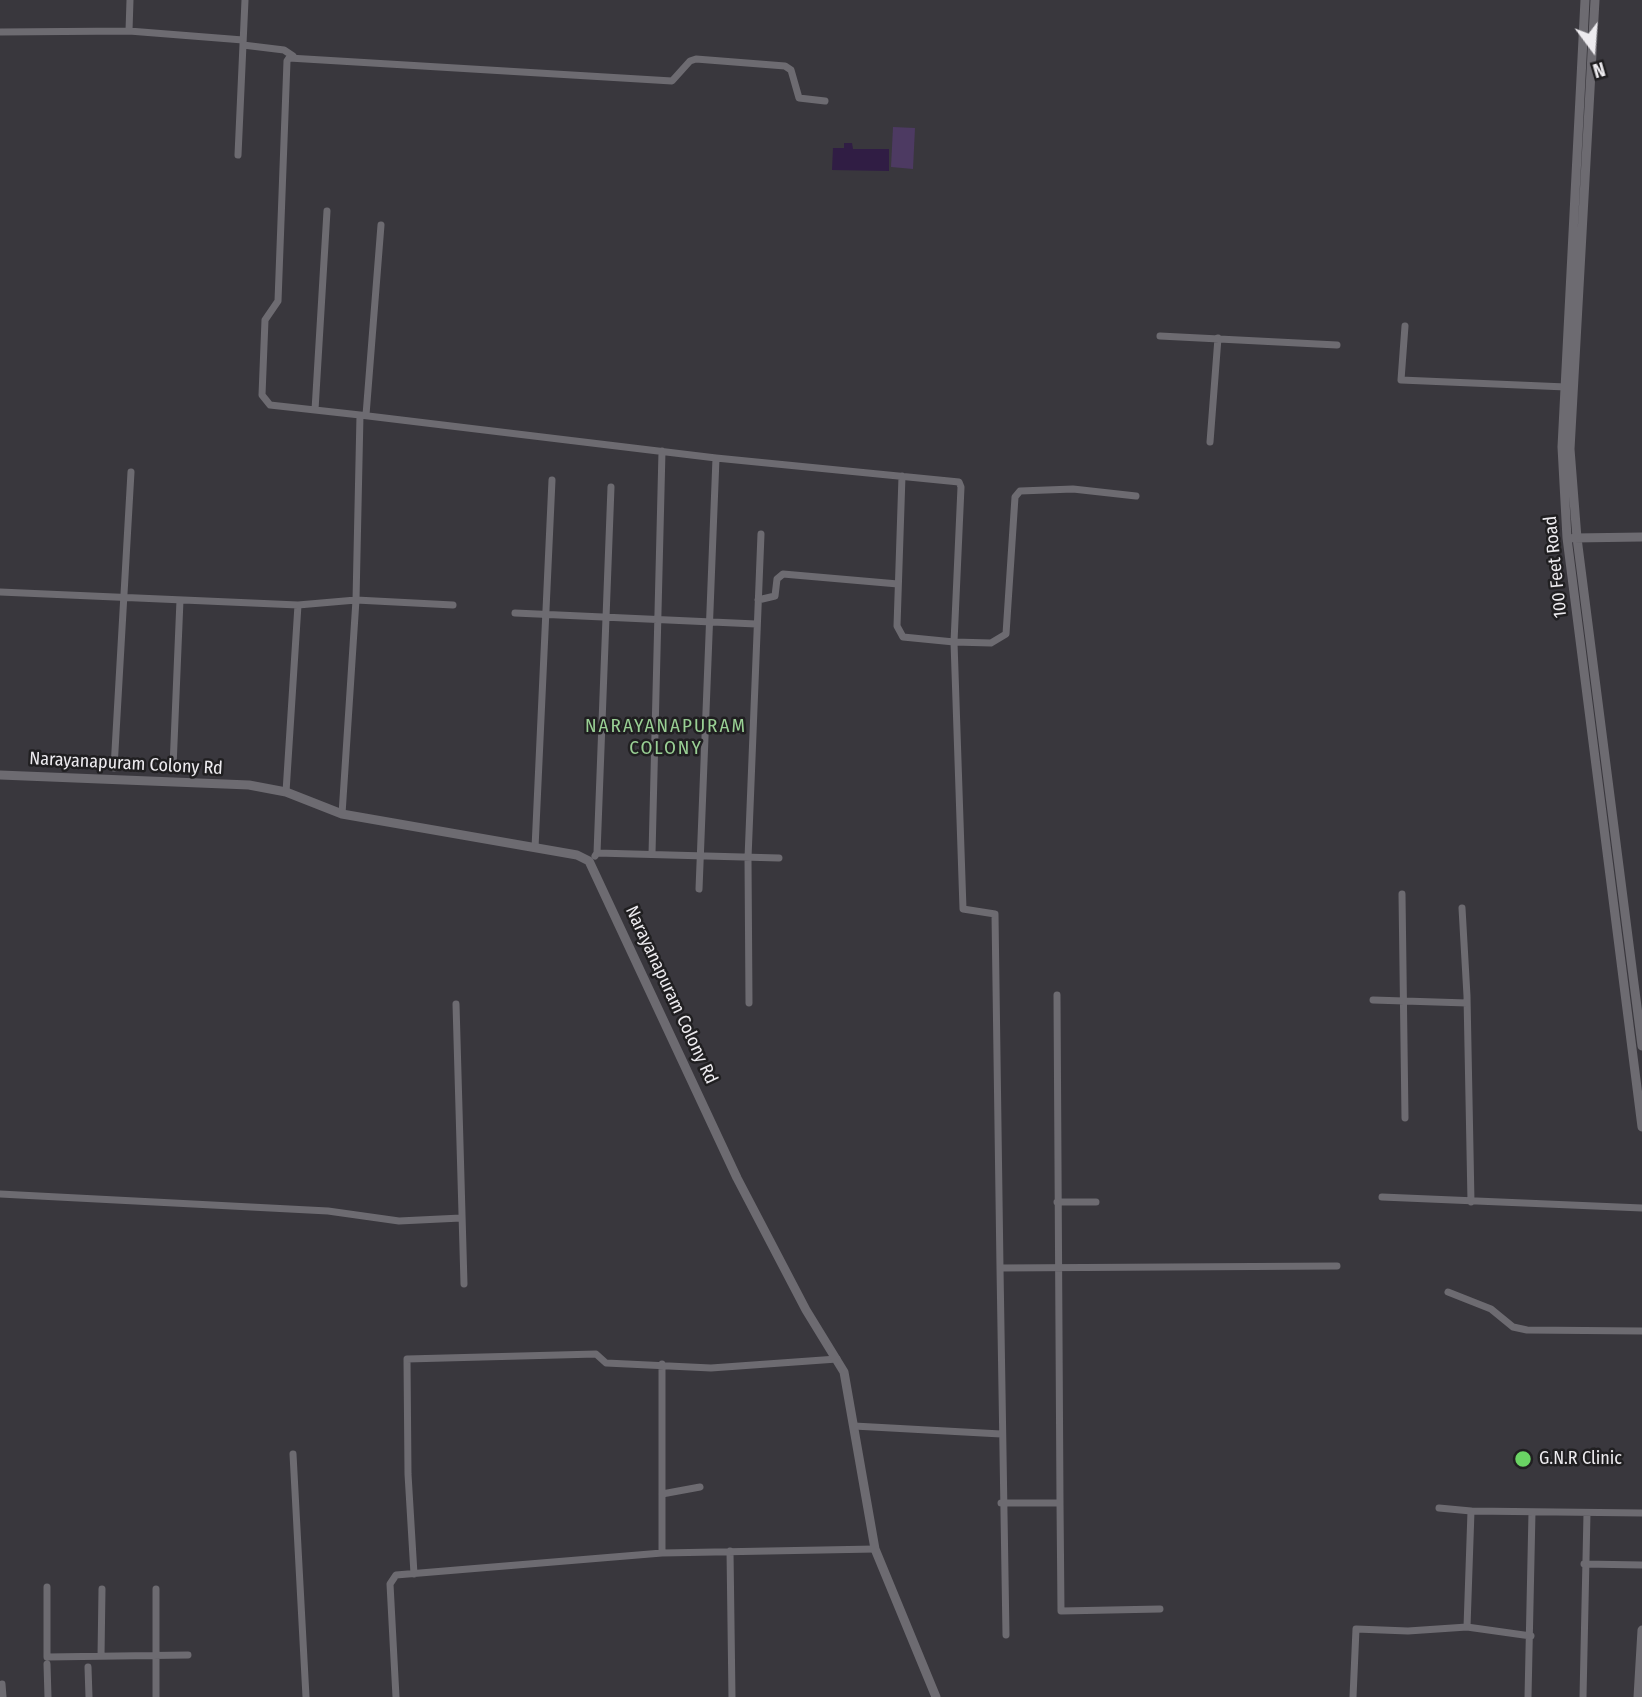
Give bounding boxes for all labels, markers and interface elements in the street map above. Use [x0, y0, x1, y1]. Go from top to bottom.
north arrow [1558, 14, 1628, 84]
text: N [1590, 57, 1608, 82]
street label: 100 Feet Road [1540, 515, 1572, 619]
district label: NARAYANAPURAM COLONY [587, 716, 745, 760]
street label: Narayanapuram Colony Rd [29, 748, 223, 780]
street label: Narayanapuram Colony Rd [620, 903, 722, 1087]
place label: G.N.R Clinic [1539, 1448, 1622, 1470]
marker: G.N.R Clinic [1513, 1449, 1533, 1469]

